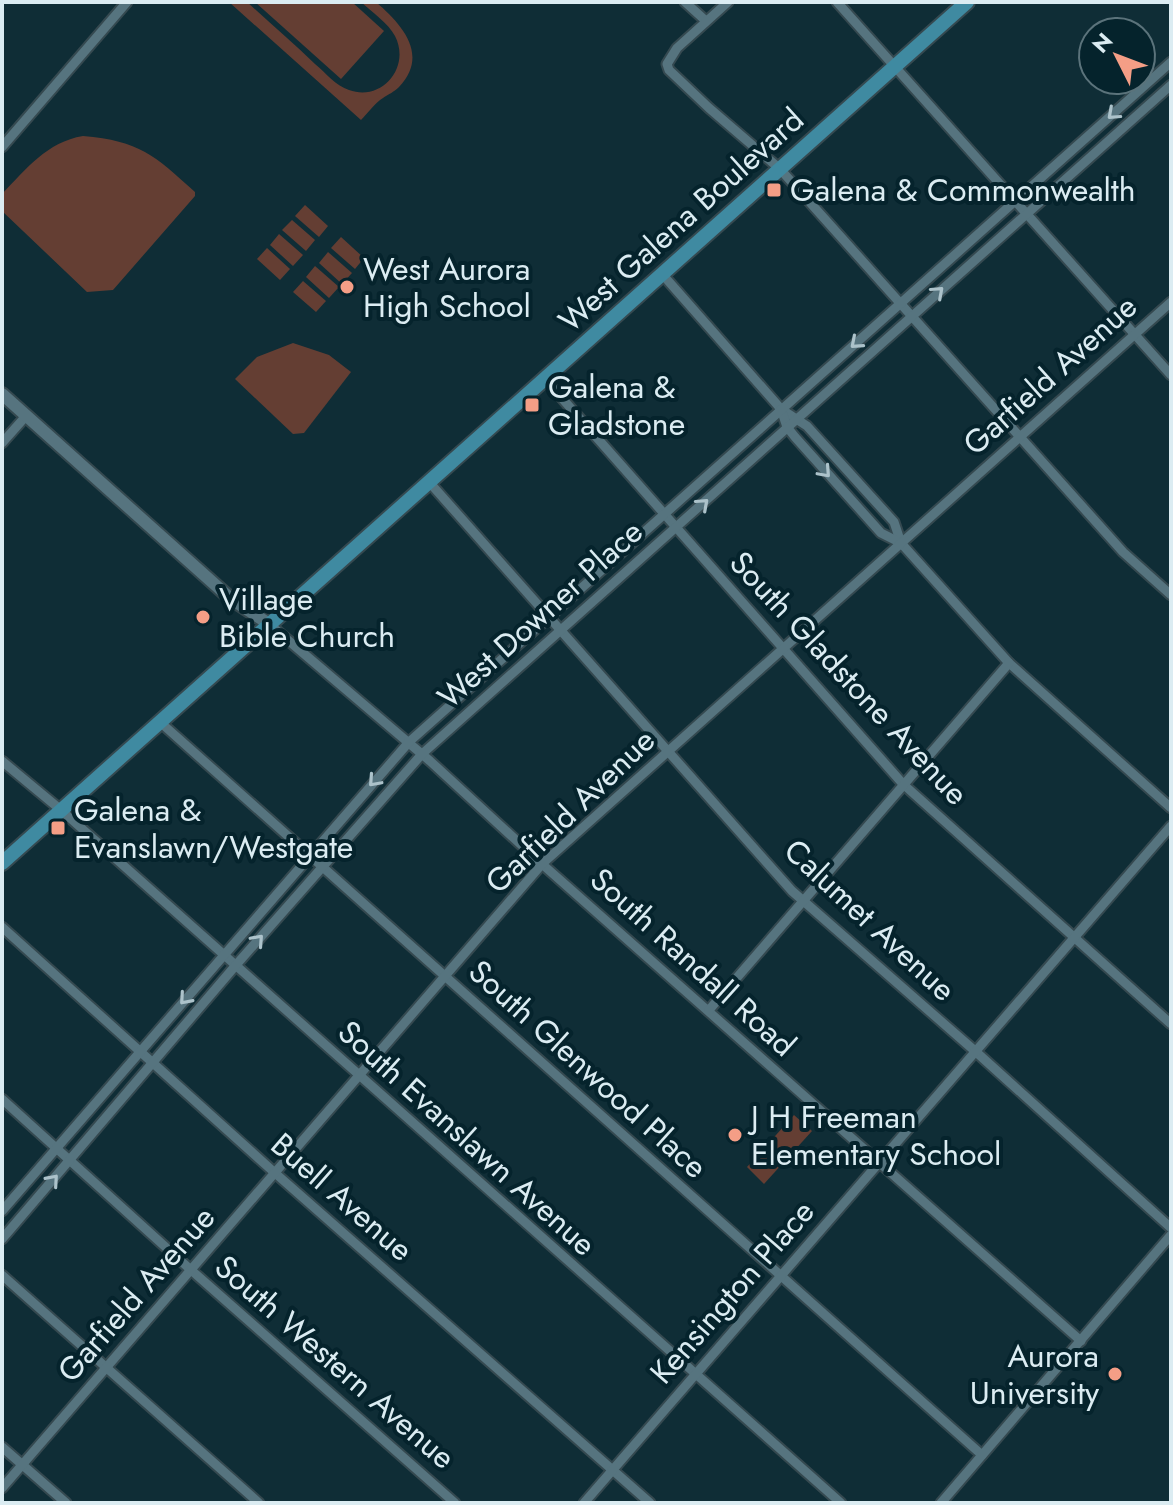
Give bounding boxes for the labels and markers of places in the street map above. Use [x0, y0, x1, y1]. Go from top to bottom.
place label: Galena & Commonwealth [790, 167, 1135, 213]
marker: Galena & Commonwealth [765, 181, 783, 199]
place label: West Aurora High School [363, 246, 531, 329]
marker: West Aurora High School [338, 278, 356, 296]
place label: Galena & Gladstone [548, 364, 685, 447]
marker: Galena & Gladstone [523, 396, 541, 414]
place label: Village Bible Church [219, 576, 395, 659]
marker: Village Bible Church [194, 608, 212, 626]
place label: Galena & Evanslawn/Westgate [74, 787, 353, 870]
marker: Galena & Evanslawn/Westgate [49, 819, 67, 837]
place label: J H Freeman Elementary School [747, 1094, 1001, 1177]
marker: J H Freeman Elementary School [726, 1126, 744, 1144]
place label: Aurora University [970, 1333, 1100, 1416]
marker: Aurora University [1106, 1365, 1124, 1383]

